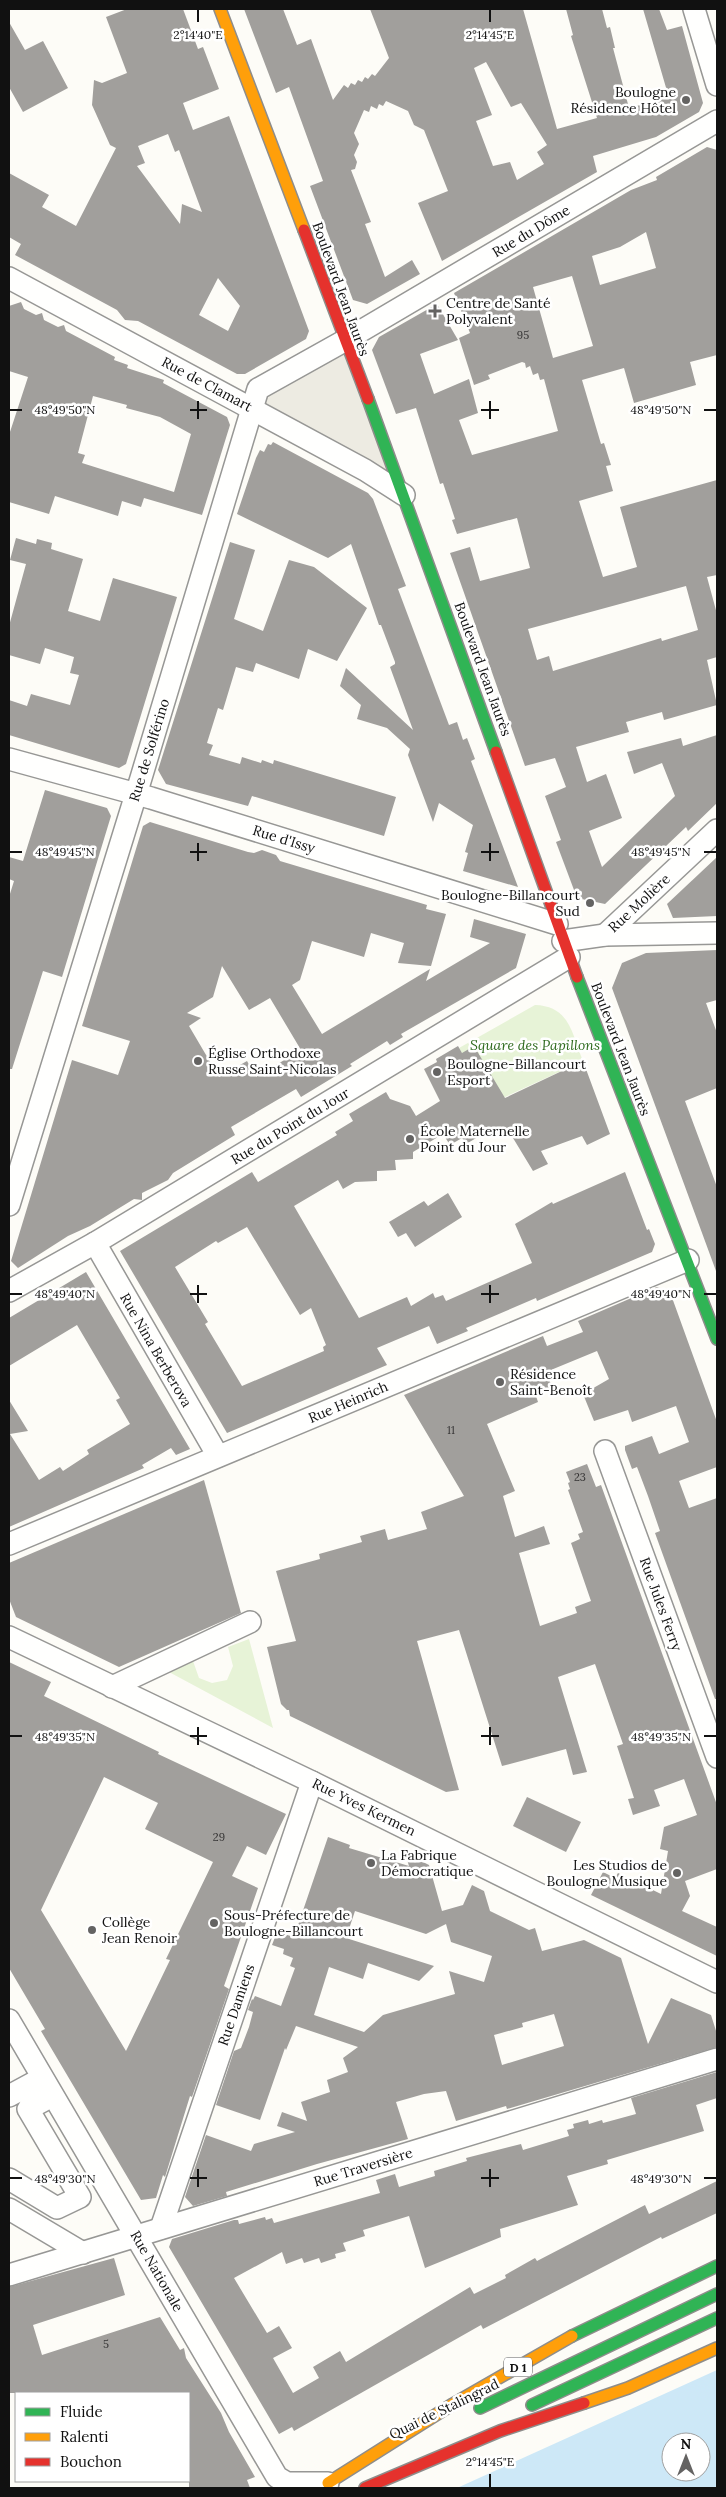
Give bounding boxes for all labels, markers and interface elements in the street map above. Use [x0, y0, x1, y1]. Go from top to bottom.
text: 2°14'40"E [173, 27, 223, 42]
text: 2°14'45"E [466, 27, 514, 42]
place label: Boulogne Résidence Hôtel [571, 83, 676, 117]
marker: Boulogne Résidence Hôtel [680, 94, 692, 106]
street label: Rue du Dôme [489, 201, 574, 261]
street label: Boulevard Jean Jaurès [308, 220, 374, 358]
place label: Centre de Santé Polyvalent [446, 294, 551, 328]
marker: Centre de Santé Polyvalent [428, 304, 442, 318]
house number: 95 [517, 328, 529, 342]
street label: Rue de Clamart [159, 353, 256, 416]
text: 48°49'50"N [35, 402, 95, 417]
text: 48°49'50"N [631, 402, 691, 417]
street label: Boulevard Jean Jaurès [450, 600, 516, 738]
street label: Rue de Solférino [125, 696, 173, 804]
street label: Rue d'Issy [250, 821, 318, 857]
text: 48°49'45"N [35, 844, 95, 859]
text: 48°49'45"N [631, 844, 691, 859]
street label: Rue Molière [604, 869, 674, 936]
place label: Boulogne-Billancourt Sud [441, 886, 581, 920]
marker: Boulogne-Billancourt Sud [584, 897, 596, 909]
street label: Boulevard Jean Jaurès [587, 980, 655, 1118]
park label: Square des Papillons [470, 1036, 600, 1054]
place label: Église Orthodoxe Russe Saint-Nicolas [208, 1044, 337, 1078]
marker: Église Orthodoxe Russe Saint-Nicolas [192, 1055, 204, 1067]
place label: Boulogne-Billancourt Esport [447, 1055, 587, 1089]
marker: Boulogne-Billancourt Esport [431, 1066, 443, 1078]
street label: Rue du Point du Jour [228, 1084, 352, 1168]
place label: École Maternelle Point du Jour [420, 1122, 530, 1156]
marker: École Maternelle Point du Jour [404, 1133, 416, 1145]
text: 48°49'40"N [35, 1286, 95, 1301]
text: 48°49'40"N [631, 1286, 691, 1301]
street label: Rue Nina Berberova [116, 1290, 196, 1410]
place label: Résidence Saint-Benoît [510, 1365, 593, 1399]
marker: Résidence Saint-Benoît [494, 1376, 506, 1388]
street label: Rue Heinrich [305, 1377, 391, 1427]
house number: 11 [447, 1423, 455, 1437]
house number: 23 [574, 1470, 586, 1484]
street label: Rue Jules Ferry [636, 1555, 686, 1654]
text: 48°49'35"N [35, 1729, 95, 1744]
text: 48°49'35"N [631, 1729, 691, 1744]
street label: Rue Yves Kermen [309, 1774, 419, 1840]
house number: 29 [213, 1830, 225, 1844]
place label: La Fabrique Démocratique [381, 1846, 474, 1880]
place label: Les Studios de Boulogne Musique [547, 1856, 667, 1890]
marker: La Fabrique Démocratique [365, 1857, 377, 1869]
marker: Les Studios de Boulogne Musique [671, 1867, 683, 1879]
place label: Sous-Préfecture de Boulogne-Billancourt [224, 1906, 364, 1940]
place label: Collège Jean Renoir [101, 1913, 177, 1947]
marker: Sous-Préfecture de Boulogne-Billancourt [208, 1917, 220, 1929]
marker: Collège Jean Renoir [86, 1924, 98, 1936]
street label: Rue Damiens [214, 1962, 258, 2048]
street label: Rue Traversière [311, 2143, 415, 2191]
text: 48°49'30"N [34, 2171, 96, 2186]
text: 48°49'30"N [630, 2171, 692, 2186]
street label: Rue Nationale [127, 2227, 188, 2315]
house number: 5 [103, 2337, 109, 2351]
road number: D 1 [504, 2358, 532, 2376]
street label: Quai de Stalingrad [386, 2375, 502, 2443]
legend [15, 2392, 190, 2482]
text: Fluide [60, 2402, 103, 2421]
text: Ralenti [60, 2427, 108, 2446]
north arrow [661, 2432, 711, 2482]
text: N [681, 2435, 692, 2453]
text: Bouchon [60, 2452, 122, 2471]
text: 2°14'45"E [466, 2454, 514, 2469]

